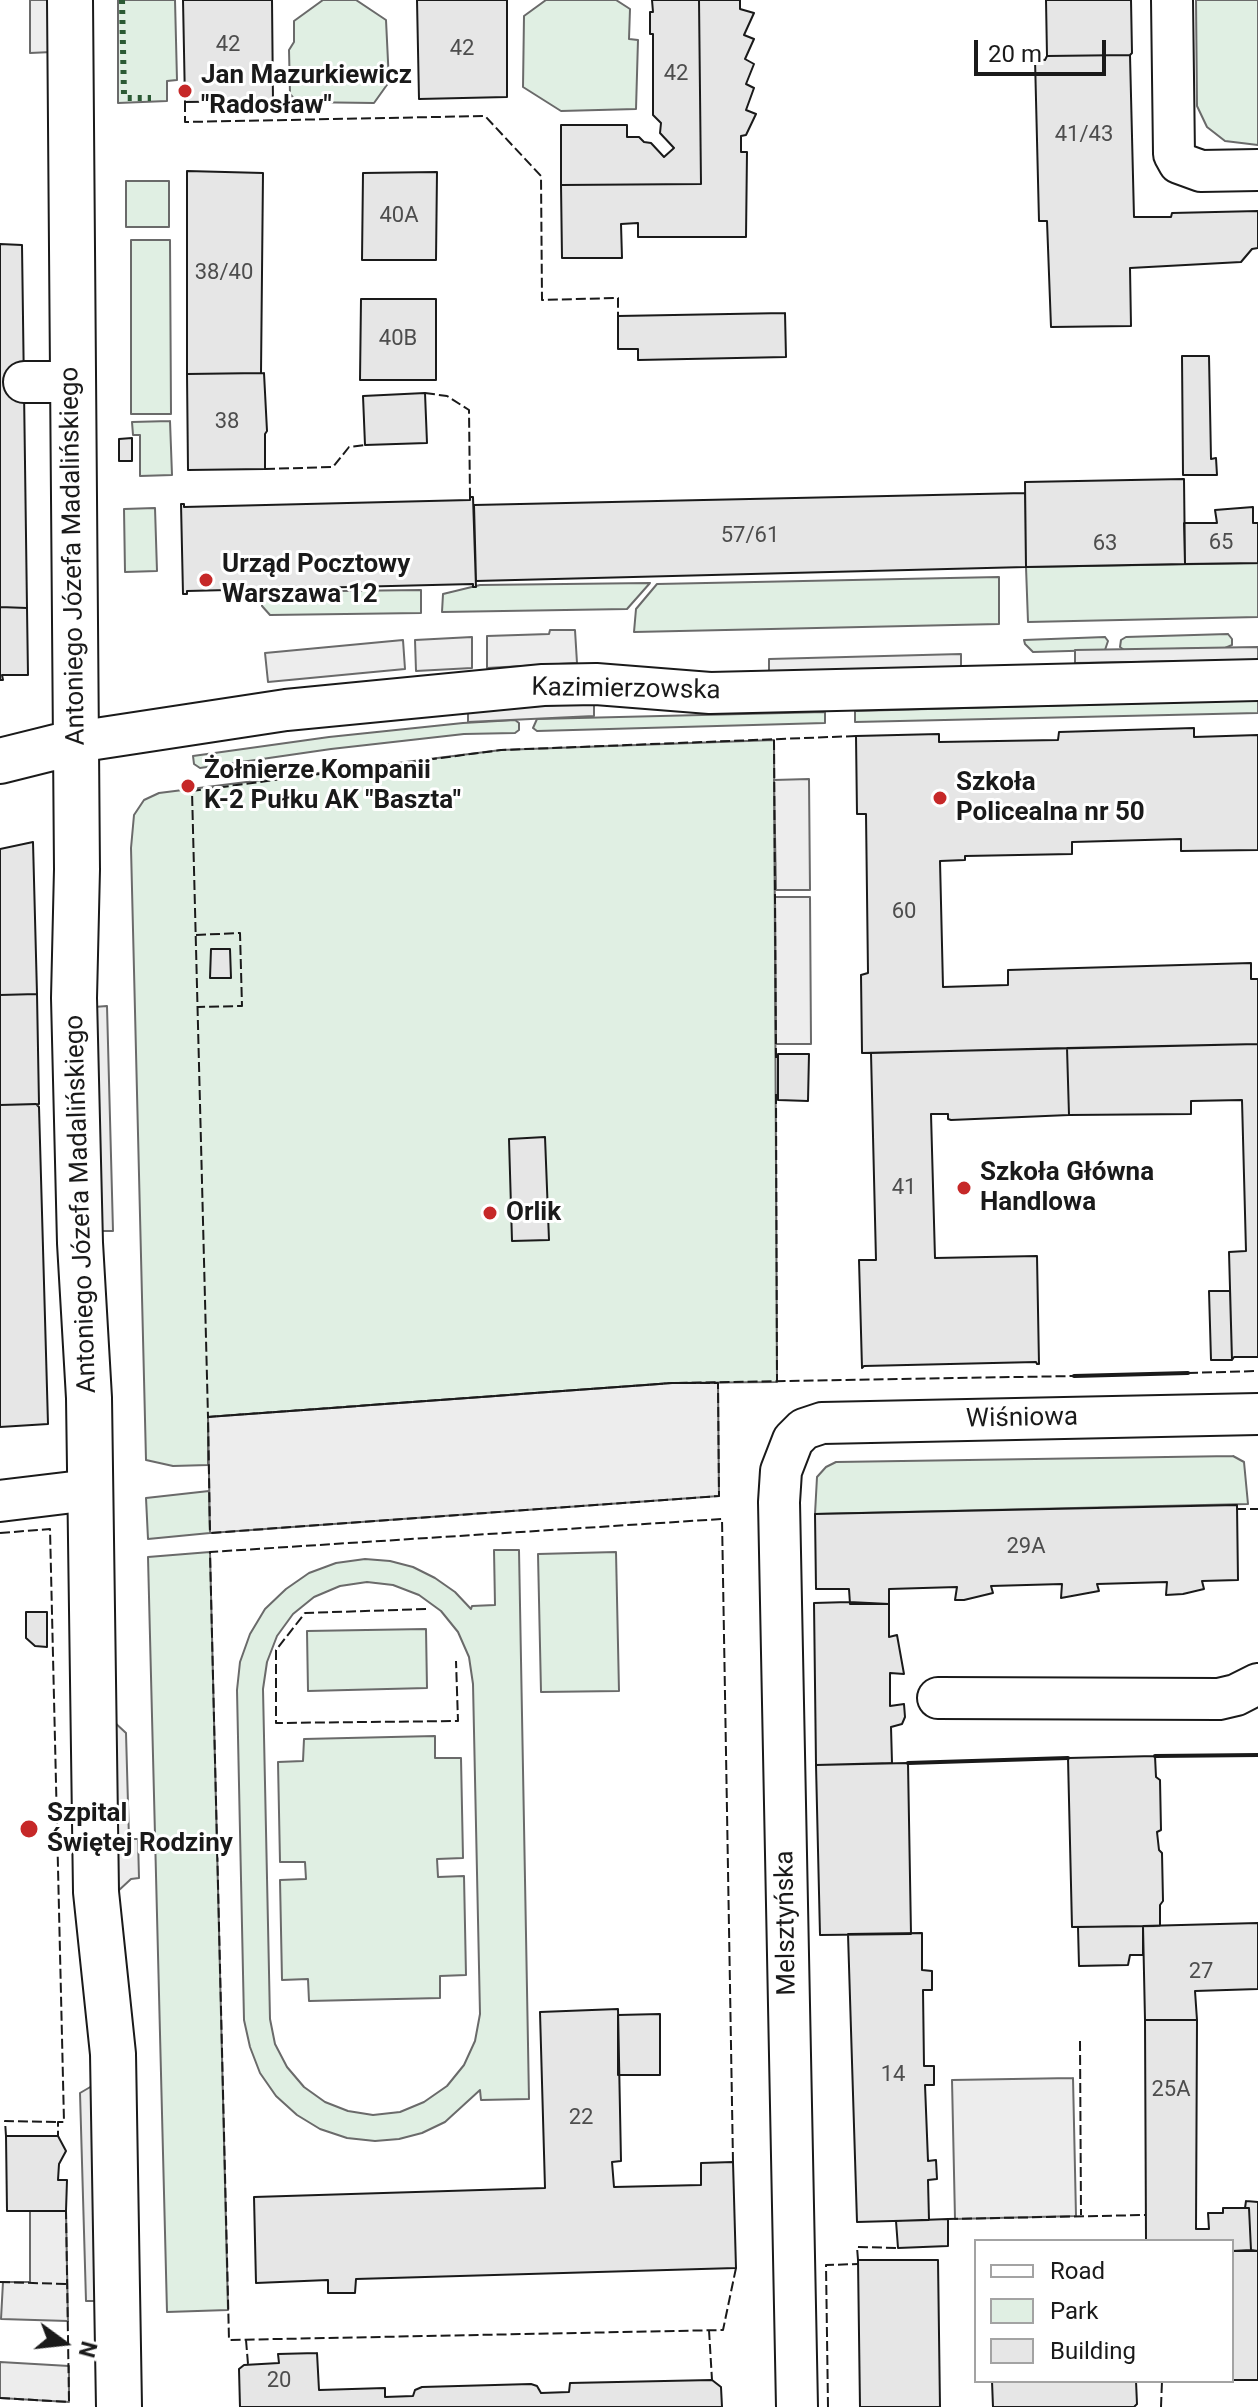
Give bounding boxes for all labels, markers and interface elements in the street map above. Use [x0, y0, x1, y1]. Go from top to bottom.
scale bar [978, 24, 1110, 74]
house number: 42 [216, 32, 240, 58]
house number: 42 [450, 36, 474, 62]
text: 20 m [988, 40, 1042, 68]
place label: Jan Mazurkiewicz "Radosław" [201, 60, 412, 122]
house number: 42 [664, 61, 688, 87]
marker: Jan Mazurkiewicz "Radosław" [176, 82, 194, 100]
house number: 41/43 [1055, 122, 1113, 148]
house number: 40A [379, 203, 419, 229]
house number: 38/40 [195, 260, 253, 286]
house number: 40B [379, 326, 417, 352]
street label: Antoniego Józefa Madalińskiego [55, 366, 93, 746]
house number: 38 [215, 409, 239, 435]
house number: 57/61 [721, 523, 779, 549]
house number: 65 [1209, 530, 1233, 556]
house number: 63 [1093, 531, 1117, 557]
place label: Urząd Pocztowy Warszawa 12 [222, 549, 410, 610]
marker: Urząd Pocztowy Warszawa 12 [197, 571, 215, 589]
street label: Kazimierzowska [531, 673, 721, 707]
place label: Żołnierze Kompanii K-2 Pułku AK "Baszta" [204, 755, 461, 816]
place label: Szkoła Policealna nr 50 [956, 767, 1145, 828]
marker: Żołnierze Kompanii K-2 Pułku AK "Baszta" [179, 777, 197, 795]
marker: Szkoła Policealna nr 50 [931, 789, 949, 807]
house number: 60 [892, 899, 916, 925]
street label: Antoniego Józefa Madalińskiego [60, 1014, 104, 1394]
place label: Szkoła Główna Handlowa [980, 1157, 1154, 1218]
house number: 41 [892, 1175, 916, 1201]
marker: Szkoła Główna Handlowa [955, 1179, 973, 1197]
place label: Orlik [506, 1197, 561, 1229]
marker: Orlik [481, 1204, 499, 1222]
street label: Wiśniowa [966, 1402, 1078, 1436]
house number: 29A [1006, 1534, 1046, 1560]
place label: Szpital Świętej Rodziny [47, 1798, 233, 1860]
marker: Szpital Świętej Rodziny [18, 1818, 40, 1840]
street label: Melsztyńska [770, 1850, 804, 1996]
house number: 27 [1189, 1959, 1213, 1985]
house number: 14 [881, 2062, 905, 2088]
house number: 25A [1151, 2077, 1191, 2103]
house number: 22 [569, 2105, 593, 2131]
legend [974, 2239, 1234, 2383]
text: Road [1050, 2257, 1105, 2285]
text: Park [1050, 2297, 1098, 2325]
north arrow [24, 2303, 104, 2383]
text: Building [1050, 2337, 1136, 2365]
text: N [74, 2339, 102, 2360]
house number: 20 [267, 2368, 291, 2394]

